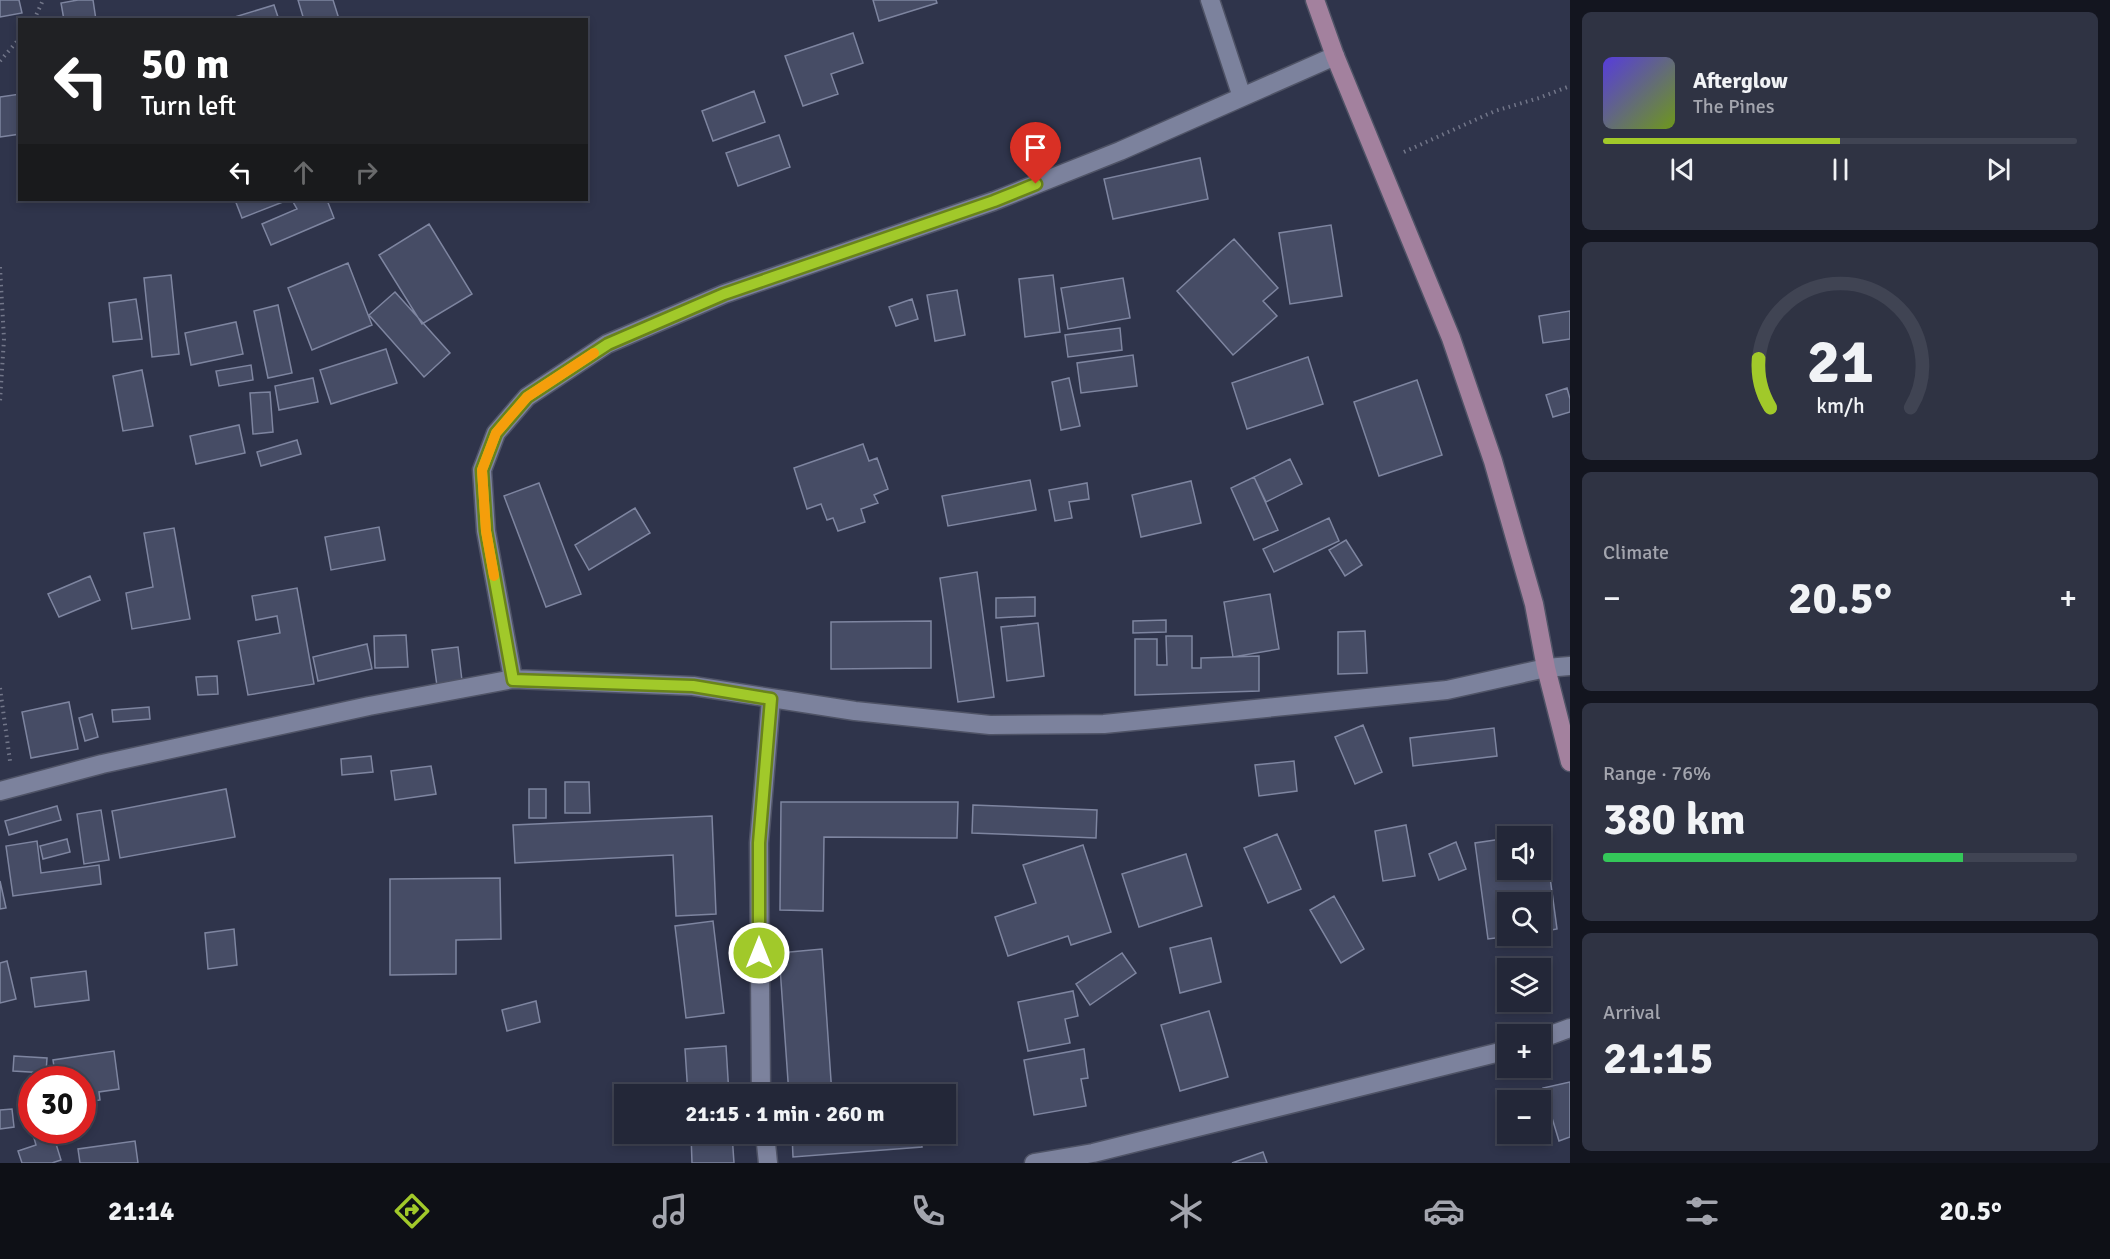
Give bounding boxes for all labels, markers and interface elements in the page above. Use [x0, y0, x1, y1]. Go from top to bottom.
text: 50 m [141, 39, 230, 90]
icon: left [42, 42, 120, 120]
text: Afterglow [1693, 67, 1788, 94]
text: Turn left [141, 90, 236, 123]
text: The Pines [1693, 94, 1775, 119]
pin [1010, 122, 1061, 184]
icon: arrive [1019, 131, 1052, 164]
icon: previous [1666, 153, 1699, 186]
icon: pause [1824, 153, 1857, 186]
icon: next [1982, 153, 2015, 186]
icon: left [224, 156, 257, 189]
icon: ahead [287, 156, 320, 189]
icon: right [350, 156, 383, 189]
text: 21 [1806, 323, 1874, 400]
text: km/h [1816, 394, 1864, 420]
text: Climate [1603, 540, 1669, 565]
text: 20.5° [1788, 571, 1892, 626]
text: − [1603, 578, 1621, 619]
text: + [2059, 578, 2077, 619]
text: Range · 76% [1603, 761, 1711, 786]
text: 380 km [1603, 792, 1746, 847]
map controls [1497, 826, 1551, 1144]
button: sound [1497, 826, 1551, 880]
button: search [1497, 892, 1551, 946]
position arrow [727, 921, 791, 985]
button: layers [1497, 958, 1551, 1012]
text: Arrival [1603, 1000, 1661, 1025]
button: + [1497, 1024, 1551, 1078]
text: 21:15 [1603, 1031, 1713, 1086]
speed limit sign: 30 [18, 1066, 96, 1144]
button: − [1497, 1090, 1551, 1144]
text: 21:15 · 1 min · 260 m [685, 1100, 885, 1127]
icon: directions [391, 1190, 433, 1232]
icon: music [649, 1190, 691, 1232]
icon: phone [907, 1190, 949, 1232]
icon: climate [1165, 1190, 1207, 1232]
icon: car [1423, 1190, 1465, 1232]
icon: filters [1681, 1190, 1723, 1232]
text: 21:14 [108, 1195, 174, 1228]
text: 20.5° [1940, 1195, 2002, 1228]

